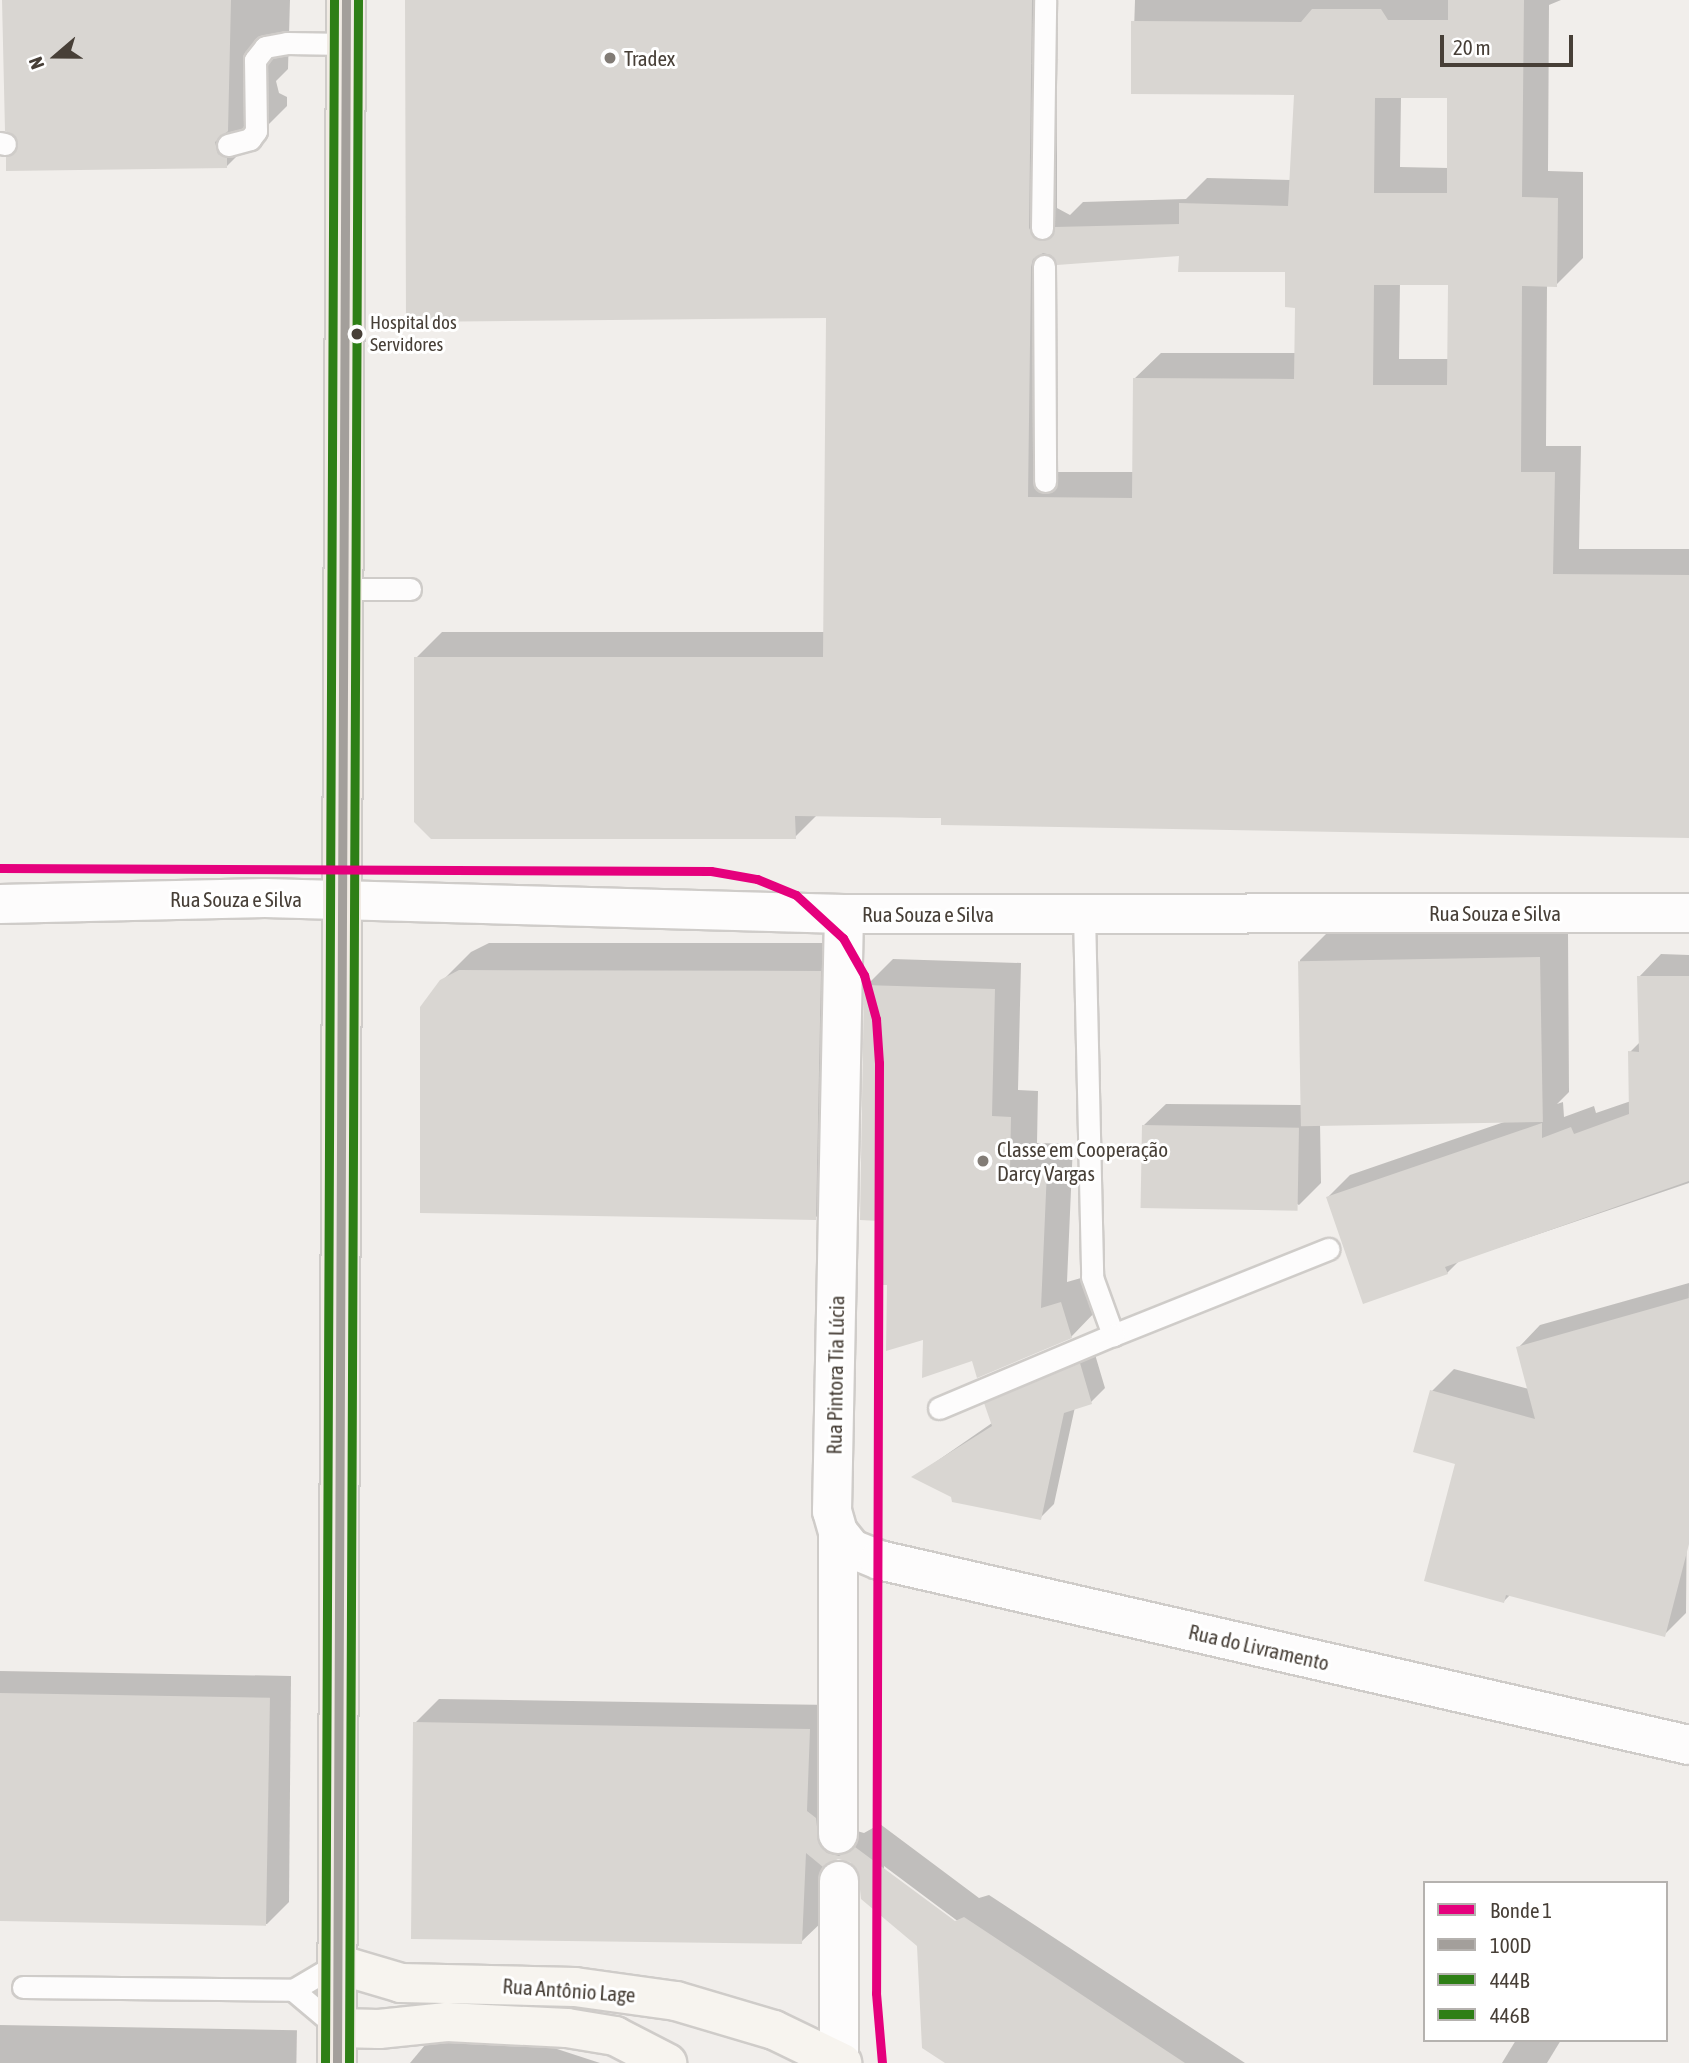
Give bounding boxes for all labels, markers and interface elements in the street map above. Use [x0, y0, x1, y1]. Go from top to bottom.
north arrow [21, 21, 91, 91]
scale bar [1444, 21, 1577, 65]
text: 20 m [1453, 35, 1491, 59]
place label: Tradex [624, 45, 675, 71]
marker: Tradex [602, 50, 618, 66]
text: N [24, 54, 49, 72]
place label: Hospital dos Servidores [370, 312, 457, 356]
marker: Hospital dos Servidores [350, 327, 364, 341]
street label: Rua Souza e Silva [170, 886, 302, 912]
street label: Rua Souza e Silva [1429, 900, 1561, 926]
street label: Rua Souza e Silva [862, 901, 994, 927]
place label: Classe em Cooperação Darcy Vargas [997, 1136, 1168, 1186]
marker: Classe em Cooperação Darcy Vargas [975, 1153, 991, 1169]
street label: Rua Pintora Tia Lúcia [821, 1295, 849, 1455]
street label: Rua do Livramento [1186, 1619, 1332, 1675]
legend [1423, 1881, 1668, 2042]
text: Bonde 1 [1490, 1898, 1552, 1922]
text: 100D [1490, 1933, 1531, 1957]
text: 444B [1490, 1968, 1530, 1992]
street label: Rua Antônio Lage [502, 1973, 636, 2007]
text: 446B [1490, 2003, 1530, 2027]

